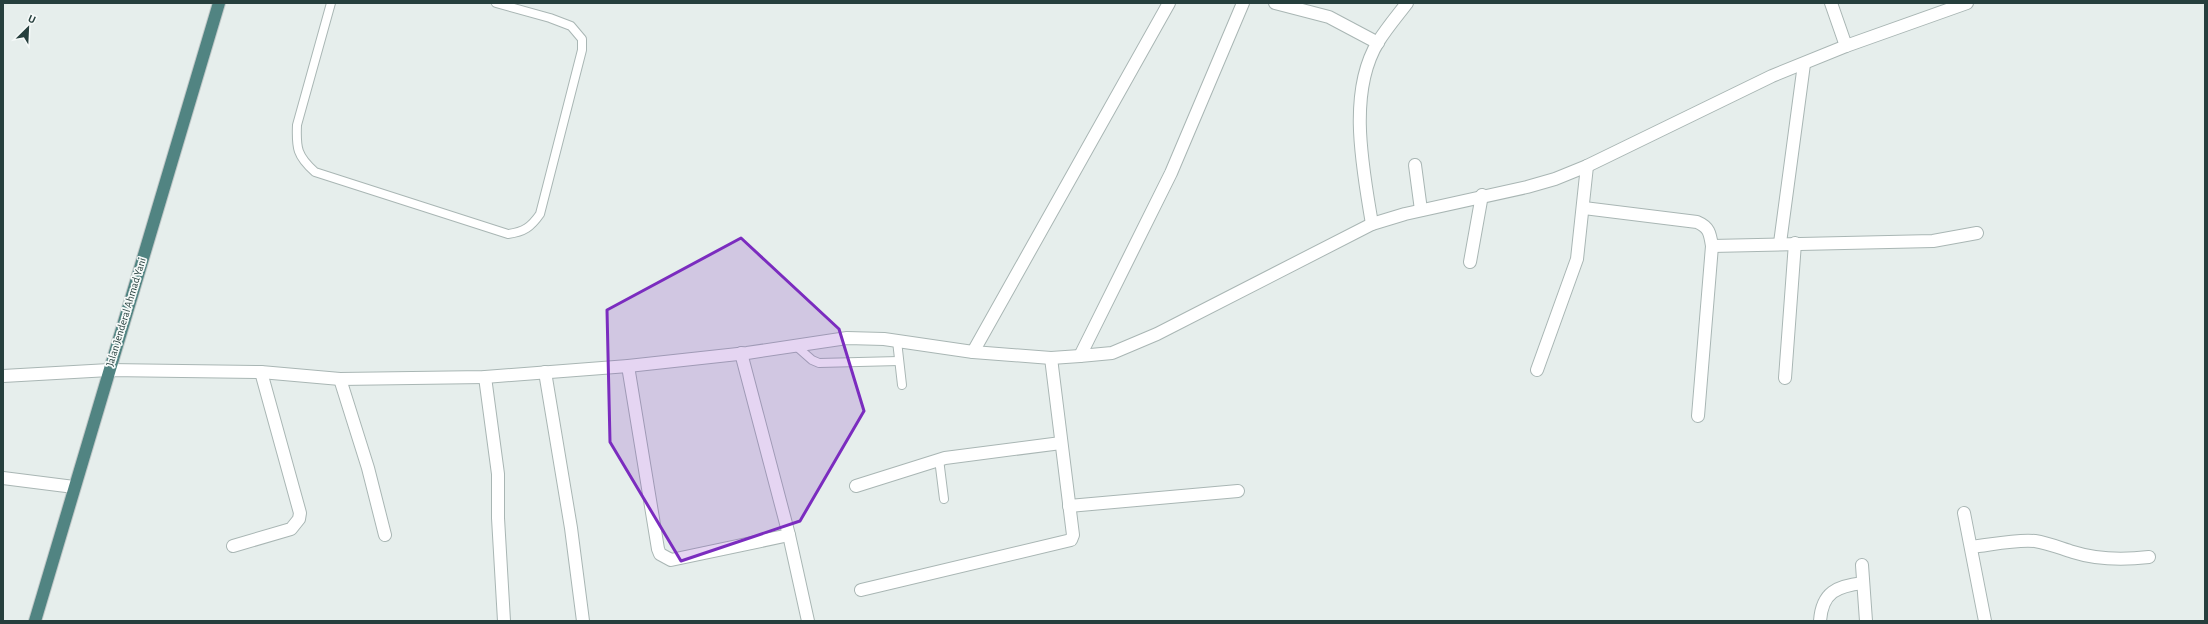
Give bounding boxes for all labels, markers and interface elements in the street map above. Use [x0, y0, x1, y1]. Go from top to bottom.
north arrow [8, 8, 48, 48]
text: U [26, 13, 37, 26]
street label: Jalan Jenderal Ahmad Yani [104, 256, 148, 368]

